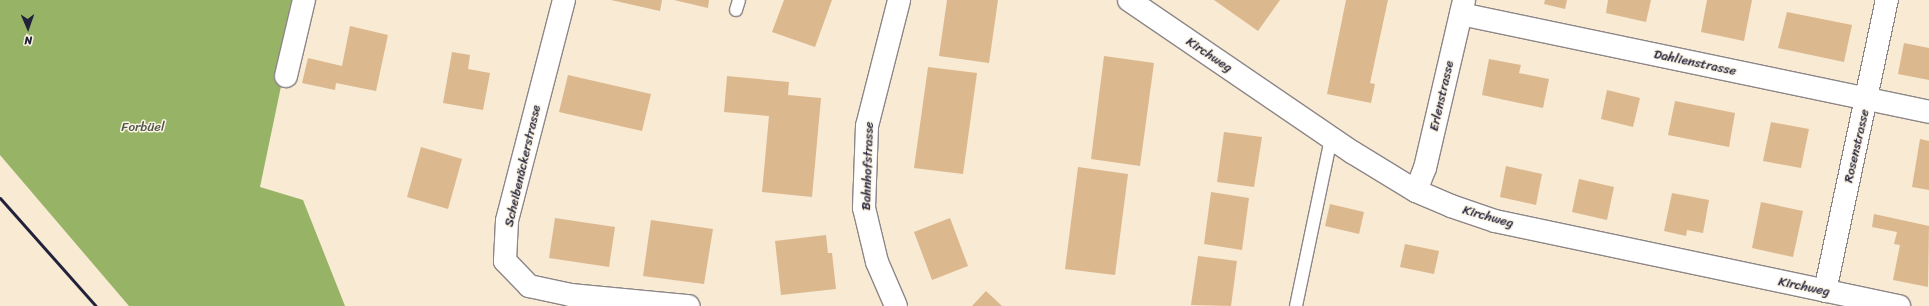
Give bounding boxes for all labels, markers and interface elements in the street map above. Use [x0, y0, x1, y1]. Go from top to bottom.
north arrow [8, 8, 48, 48]
text: N [24, 31, 33, 50]
street label: Kirchweg [1183, 34, 1235, 76]
street label: Dahlienstrasse [1652, 47, 1738, 79]
street label: Erlenstrasse [1426, 59, 1458, 133]
street label: Scheibenäckerstrasse [501, 104, 545, 228]
street label: Rosenstrasse [1841, 108, 1873, 184]
park label: Forbüel [121, 119, 165, 135]
street label: Bahnhofstrasse [859, 121, 877, 211]
street label: Kirchweg [1461, 202, 1515, 232]
street label: Kirchweg [1777, 274, 1831, 300]

